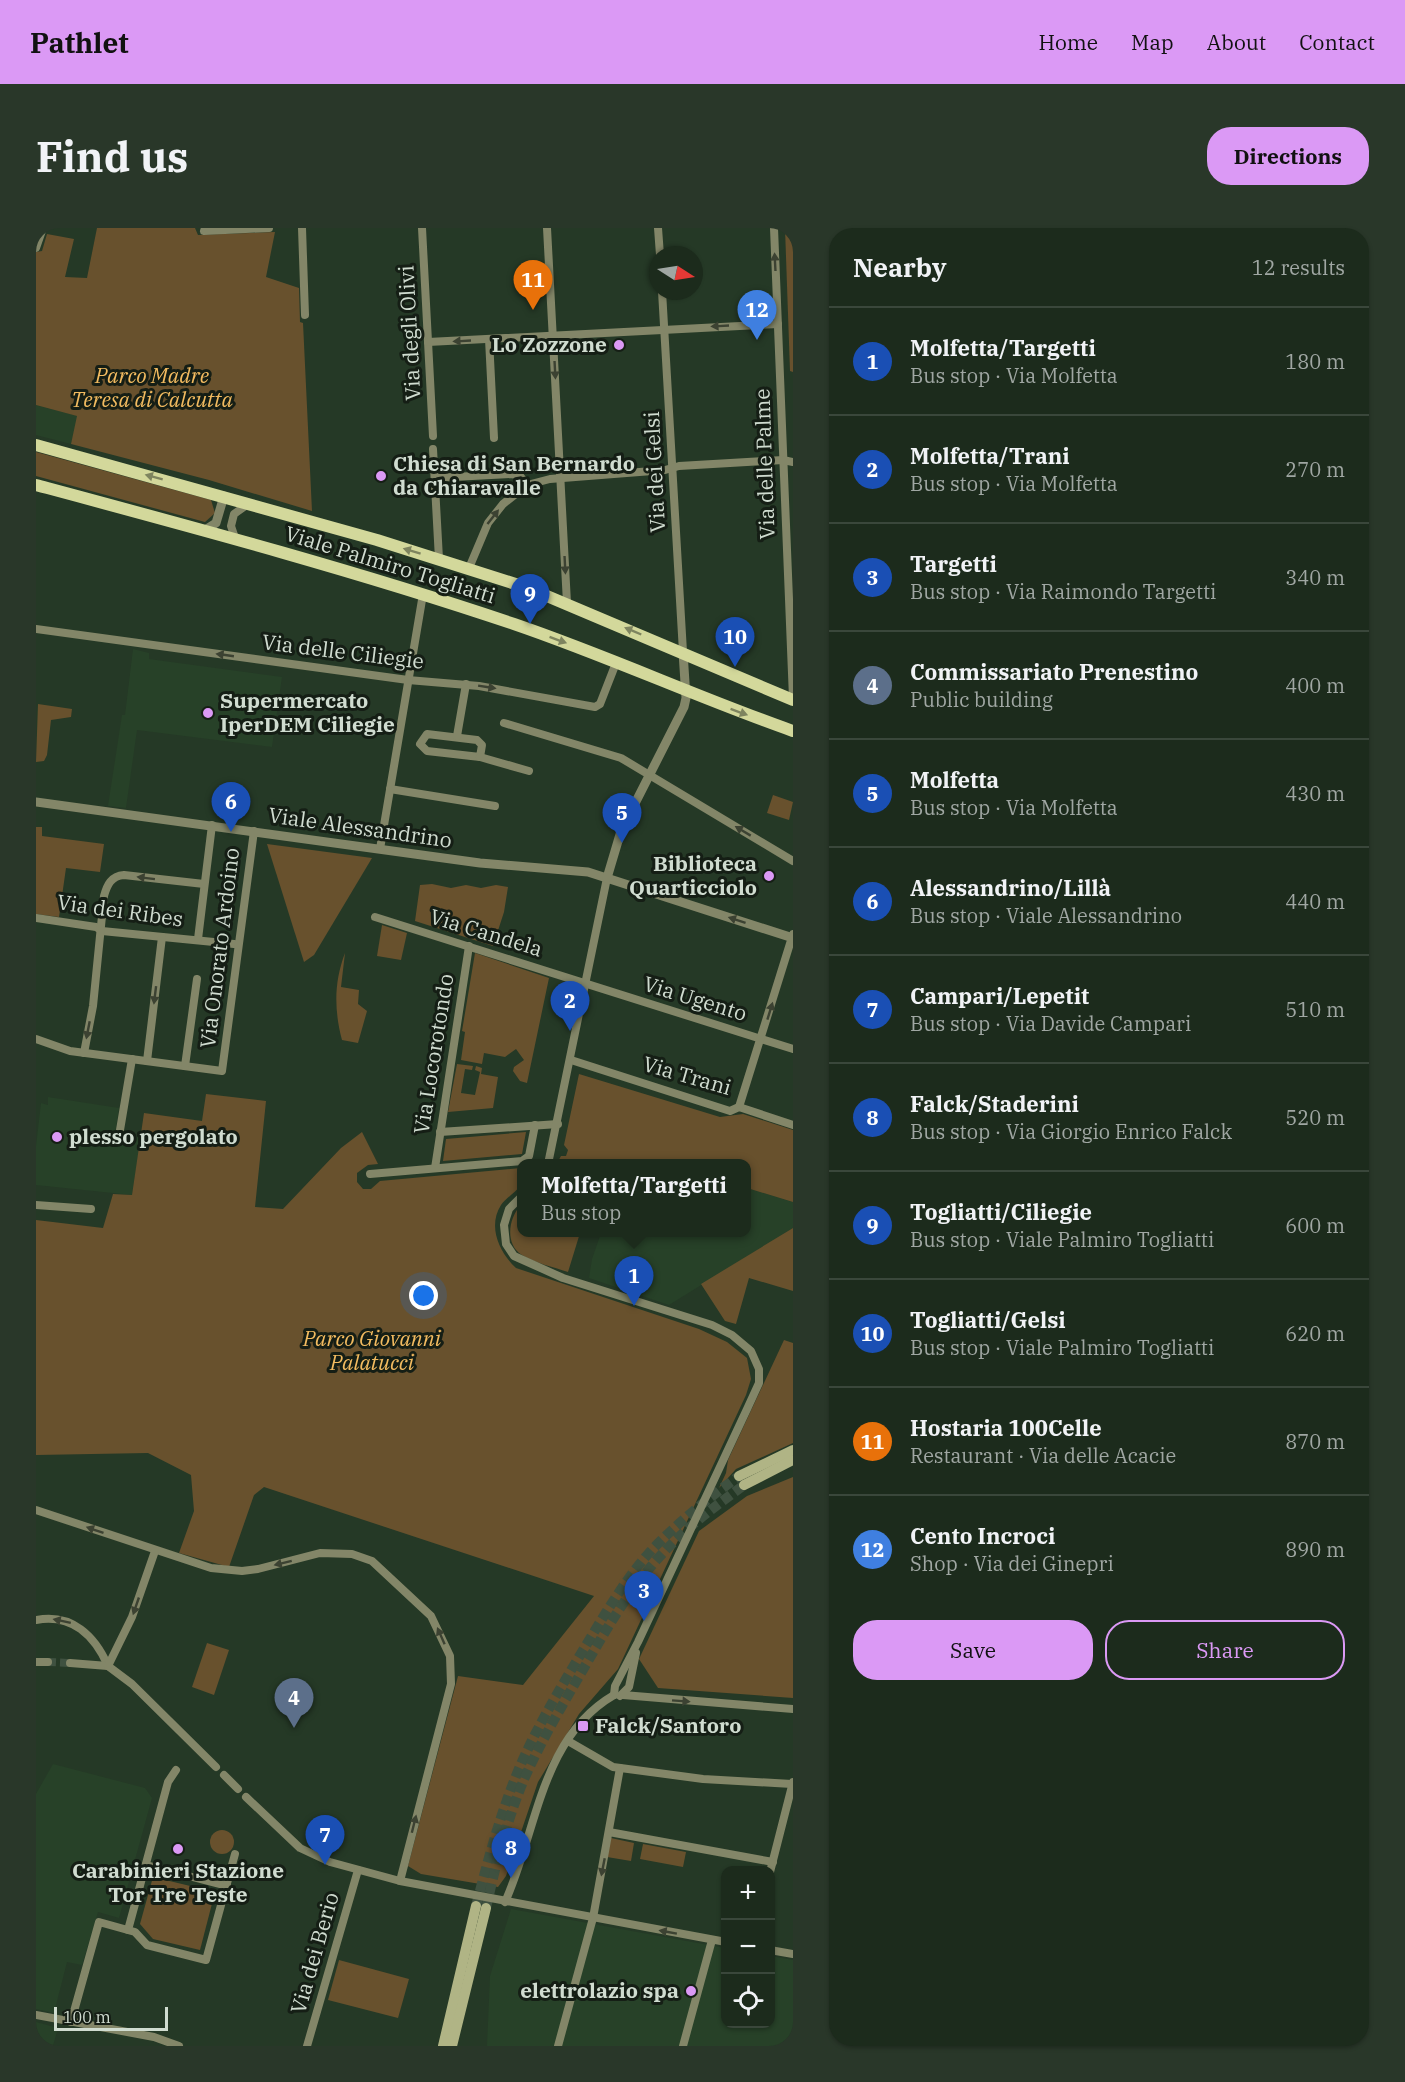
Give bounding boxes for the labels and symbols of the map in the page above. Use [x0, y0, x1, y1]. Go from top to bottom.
north arrow [649, 246, 703, 300]
one-way arrow [771, 253, 780, 272]
pin: 11 [514, 260, 552, 310]
street label: Via degli Olivi [391, 265, 427, 401]
pin: 12 [738, 291, 776, 340]
one-way arrow [710, 322, 729, 331]
place label: Lo Zozzone [492, 330, 607, 358]
one-way arrow [453, 336, 472, 345]
marker: Lo Zozzone [612, 338, 626, 352]
park label: Parco Madre Teresa di Calcutta [71, 361, 233, 413]
one-way arrow [550, 361, 559, 380]
street label: Via delle Palme [747, 388, 781, 540]
street label: Via dei Gelsi [637, 411, 671, 533]
place label: Chiesa di San Bernardo da Chiaravalle [393, 449, 635, 501]
marker: Chiesa di San Bernardo da Chiaravalle [374, 469, 388, 483]
one-way arrow [145, 472, 163, 481]
one-way arrow [486, 509, 498, 524]
street label: Viale Palmiro Togliatti [282, 519, 499, 609]
one-way arrow [403, 546, 421, 555]
one-way arrow [560, 556, 569, 575]
pin: 9 [510, 574, 550, 624]
pin: 10 [716, 618, 754, 667]
one-way arrow [624, 626, 641, 635]
street label: Via delle Ciliegie [261, 627, 426, 675]
one-way arrow [549, 636, 567, 646]
one-way arrow [216, 651, 235, 660]
one-way arrow [478, 683, 497, 692]
place label: Supermercato IperDEM Ciliegie [220, 686, 395, 738]
marker: Supermercato IperDEM Ciliegie [201, 706, 215, 720]
one-way arrow [730, 708, 748, 718]
pin: 6 [212, 782, 250, 832]
pin: 5 [602, 794, 642, 843]
street label: Viale Alessandrino [267, 800, 454, 854]
one-way arrow [735, 825, 751, 836]
street label: Via Onorato Ardoino [193, 846, 245, 1050]
place label: Biblioteca Quarticciolo [629, 849, 757, 901]
marker: Biblioteca Quarticciolo [762, 869, 776, 883]
one-way arrow [137, 873, 156, 882]
street label: Via dei Ribes [55, 887, 185, 933]
street label: Via Candela [426, 902, 546, 962]
one-way arrow [728, 915, 746, 924]
street label: Via Ugento [640, 969, 750, 1027]
street label: Via Locorotondo [407, 972, 460, 1136]
pin: 2 [550, 982, 590, 1031]
one-way arrow [150, 986, 160, 1005]
one-way arrow [766, 1002, 775, 1020]
one-way arrow [83, 1021, 92, 1040]
street label: Via Trani [640, 1049, 735, 1101]
place label: plesso pergolato [69, 1122, 238, 1150]
marker: plesso pergolato [50, 1130, 64, 1144]
pin: 1 [614, 1256, 654, 1306]
your location [409, 1281, 438, 1310]
park label: Parco Giovanni Palatucci [302, 1324, 442, 1376]
one-way arrow [85, 1525, 103, 1534]
one-way arrow [273, 1558, 292, 1568]
pin: 3 [624, 1572, 664, 1621]
one-way arrow [131, 1597, 140, 1615]
one-way arrow [52, 1616, 71, 1625]
one-way arrow [437, 1627, 446, 1644]
pin: 4 [274, 1678, 314, 1728]
one-way arrow [672, 1696, 691, 1706]
place label: Falck/Santoro [595, 1711, 741, 1739]
marker: Falck/Santoro [576, 1719, 590, 1733]
one-way arrow [410, 1815, 420, 1833]
pin: 7 [306, 1816, 344, 1865]
pin: 8 [492, 1828, 530, 1878]
marker: Carabinieri Stazione Tor Tre Teste [171, 1842, 185, 1856]
place label: Carabinieri Stazione Tor Tre Teste [72, 1856, 284, 1908]
one-way arrow [598, 1858, 607, 1877]
street label: Via dei Berio [283, 1889, 345, 2017]
one-way arrow [658, 1927, 677, 1936]
place label: elettrolazio spa [520, 1976, 679, 2004]
marker: elettrolazio spa [684, 1984, 698, 1998]
scale bar [54, 2004, 168, 2032]

